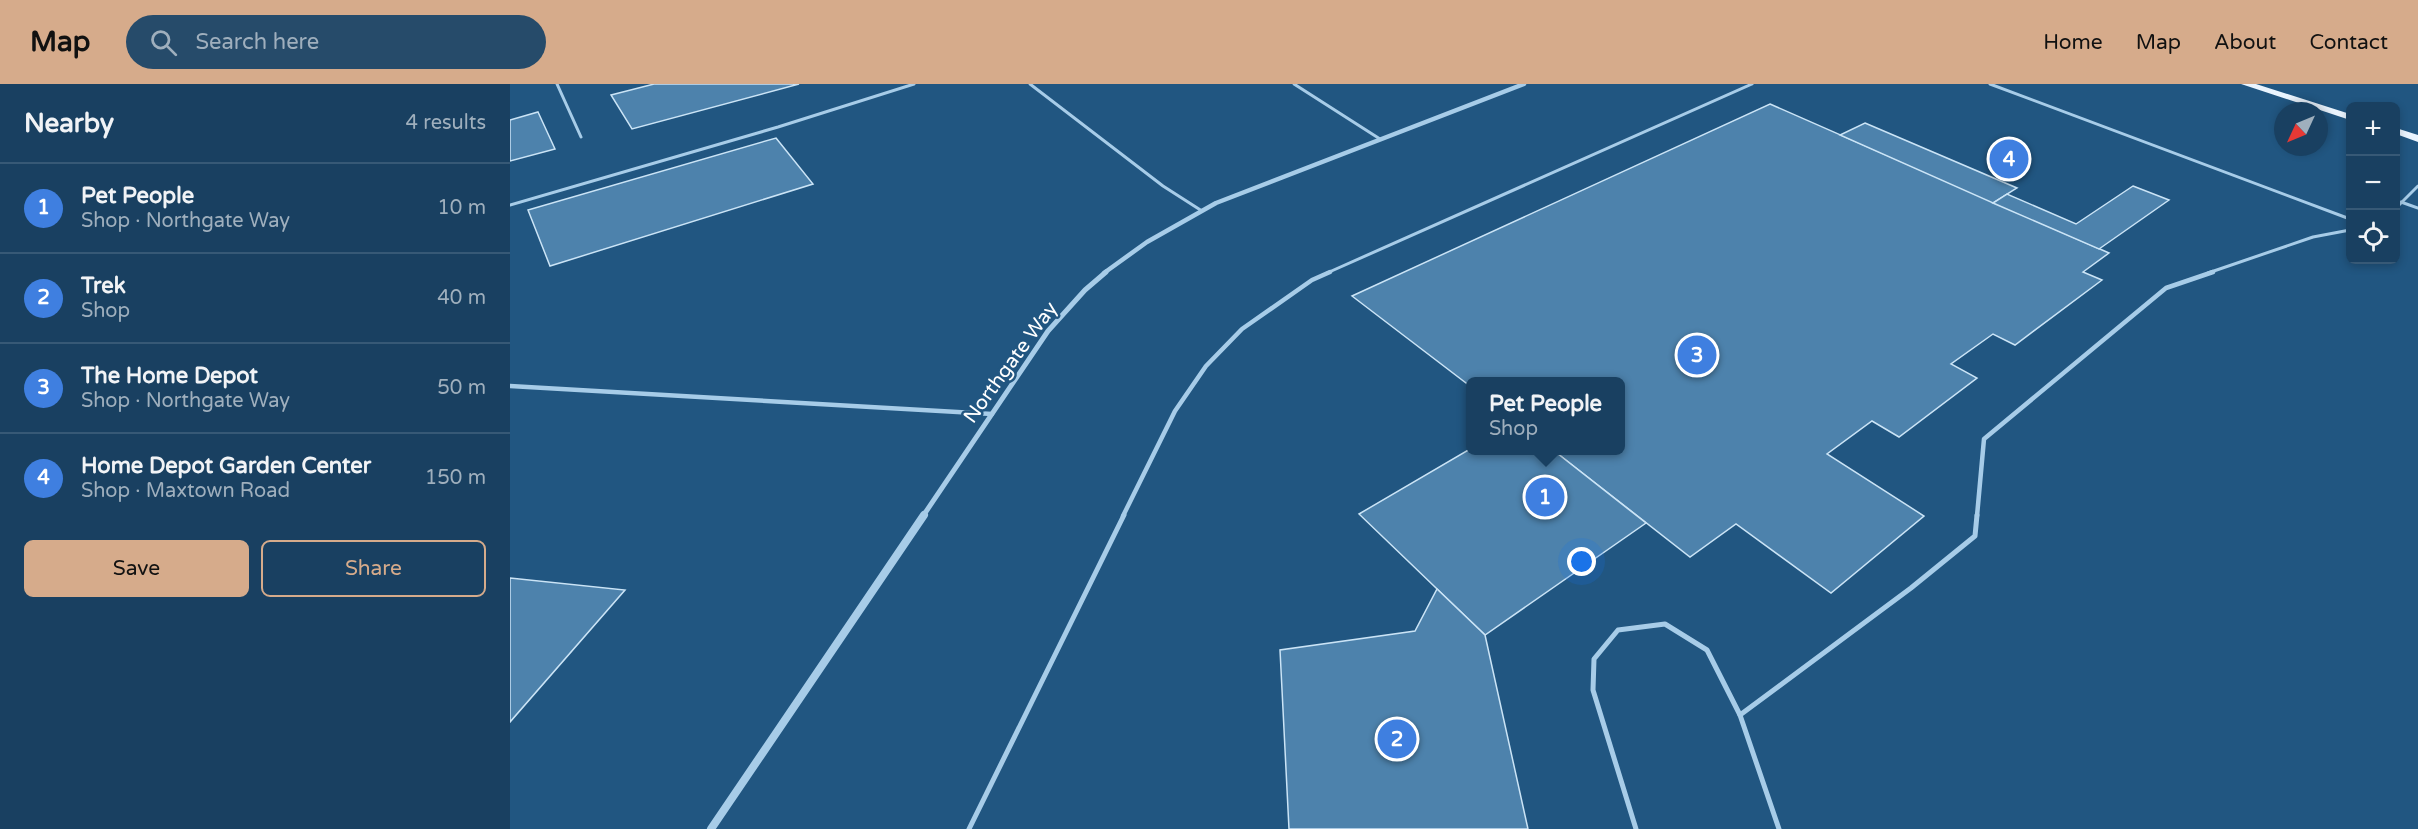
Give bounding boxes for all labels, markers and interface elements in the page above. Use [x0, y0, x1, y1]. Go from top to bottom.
search box [126, 15, 546, 69]
text: Map [30, 25, 90, 59]
icon: search [147, 26, 180, 59]
text: Search here [195, 29, 319, 55]
text: Home [2043, 30, 2103, 55]
text: Map [2136, 30, 2181, 55]
text: About [2214, 30, 2276, 55]
text: Contact [2309, 30, 2388, 55]
north arrow [2274, 102, 2328, 156]
map controls [2346, 102, 2400, 264]
button: + [2346, 102, 2400, 156]
text: Nearby [24, 108, 114, 139]
text: 4 results [406, 111, 486, 135]
pin: 4 [1990, 136, 2028, 182]
button: − [2346, 156, 2400, 210]
text: Pet People [81, 183, 194, 209]
text: 1 [37, 196, 50, 220]
text: 10 m [437, 196, 486, 220]
text: Shop · Northgate Way [81, 209, 290, 233]
button: locate [2346, 210, 2400, 264]
text: Trek [81, 273, 126, 299]
text: 2 [37, 286, 50, 310]
text: 40 m [437, 286, 486, 310]
street label: Northgate Way [959, 297, 1063, 428]
text: Shop [81, 299, 130, 323]
pin: 3 [1678, 332, 1716, 378]
text: The Home Depot [81, 363, 258, 389]
text: 3 [37, 376, 50, 400]
text: 50 m [437, 376, 486, 400]
popup [1466, 377, 1625, 455]
text: Shop · Northgate Way [81, 389, 290, 413]
text: Pet People [1489, 391, 1602, 417]
text: Shop [1489, 417, 1538, 441]
text: Home Depot Garden Center [81, 453, 371, 479]
text: 4 [37, 466, 50, 490]
text: 150 m [425, 466, 486, 490]
pin: 1 [1526, 474, 1564, 520]
text: Shop · Maxtown Road [81, 479, 290, 503]
button: Save [24, 540, 249, 597]
button: Share [261, 540, 486, 597]
your location [1567, 547, 1596, 576]
pin: 2 [1378, 716, 1416, 762]

